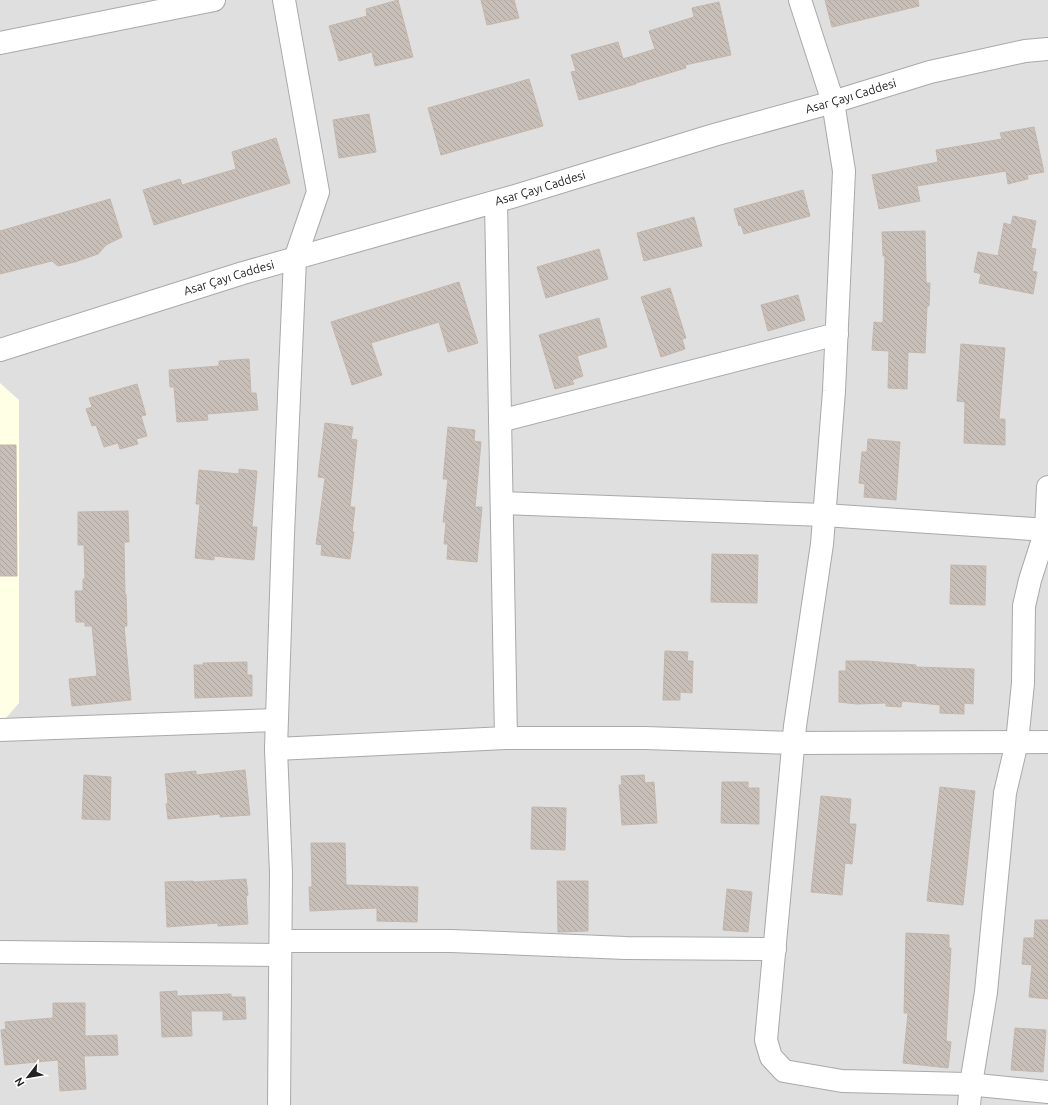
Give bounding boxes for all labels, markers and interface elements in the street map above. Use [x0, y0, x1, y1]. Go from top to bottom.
street label: Asar Çayı Caddesi [804, 76, 898, 115]
street label: Asar Çayı Caddesi [493, 168, 587, 207]
street label: Asar Çayı Caddesi [182, 257, 276, 297]
north arrow [8, 1057, 48, 1097]
text: N [12, 1076, 27, 1089]

